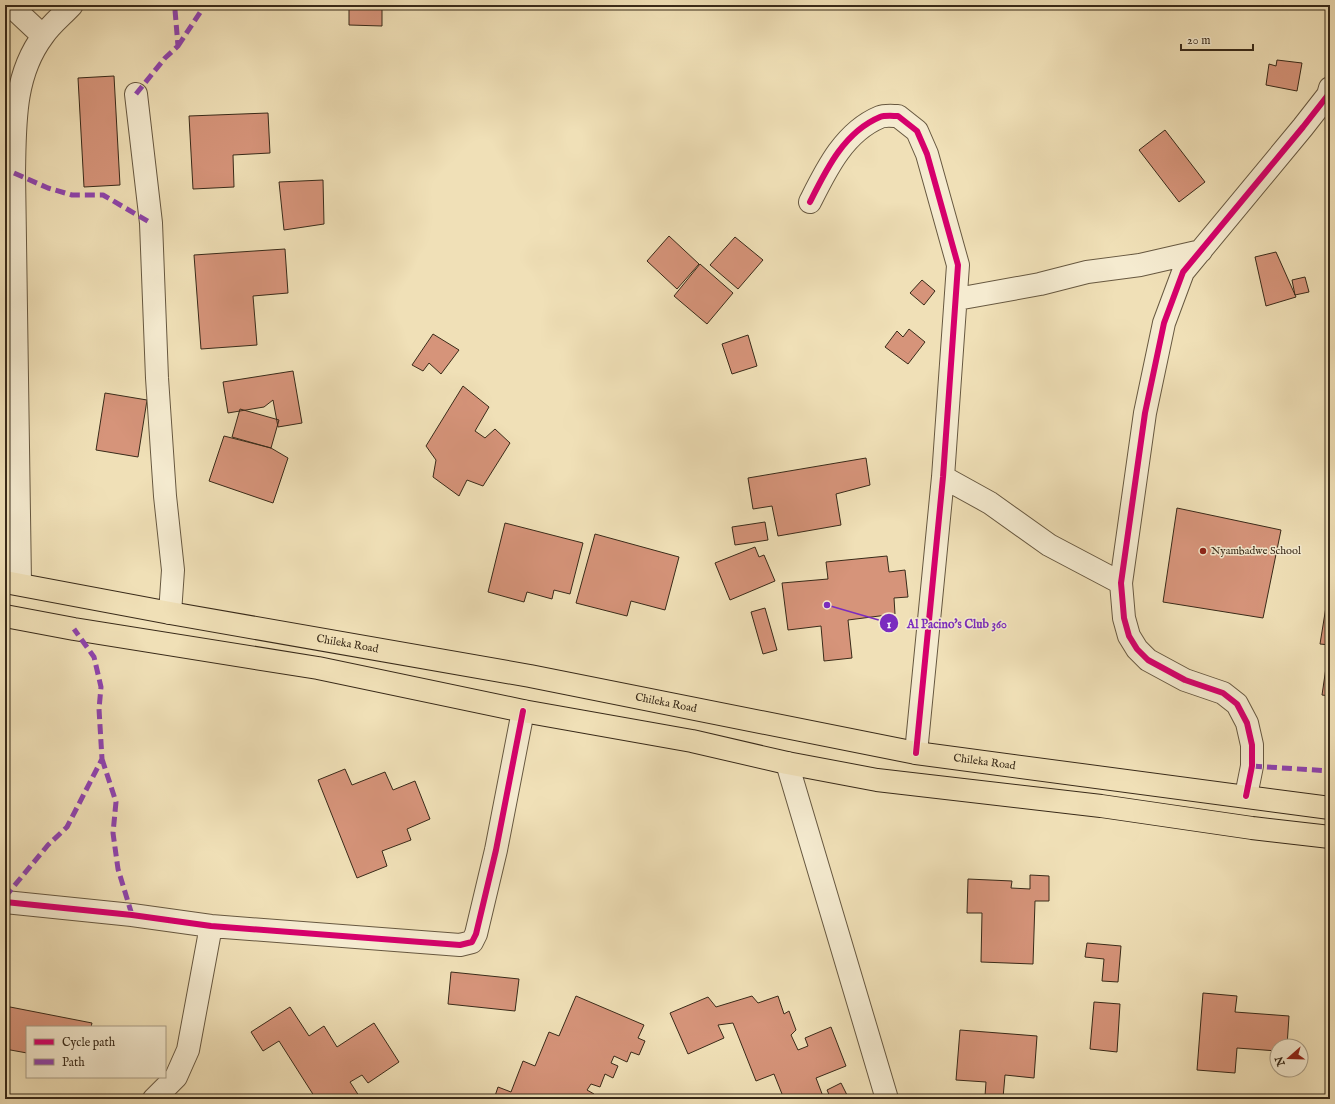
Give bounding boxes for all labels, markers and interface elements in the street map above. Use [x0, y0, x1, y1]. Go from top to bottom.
scale bar [1181, 26, 1253, 52]
text: 20 m [1187, 33, 1210, 48]
place label: Nyambadwe School [1211, 544, 1301, 558]
marker: Nyambadwe School [1198, 546, 1208, 556]
callout: Al Pacino's Club 360 [879, 611, 1015, 635]
text: 1 [887, 617, 892, 632]
text: Al Pacino's Club 360 [906, 617, 1007, 632]
street label: Chileka Road [315, 632, 380, 656]
street label: Chileka Road [634, 690, 698, 716]
street label: Chileka Road [952, 751, 1017, 773]
legend [26, 1026, 166, 1078]
text: Cycle path [62, 1035, 116, 1051]
north arrow [1269, 1038, 1309, 1078]
text: N [1272, 1054, 1289, 1069]
text: Path [62, 1055, 85, 1070]

